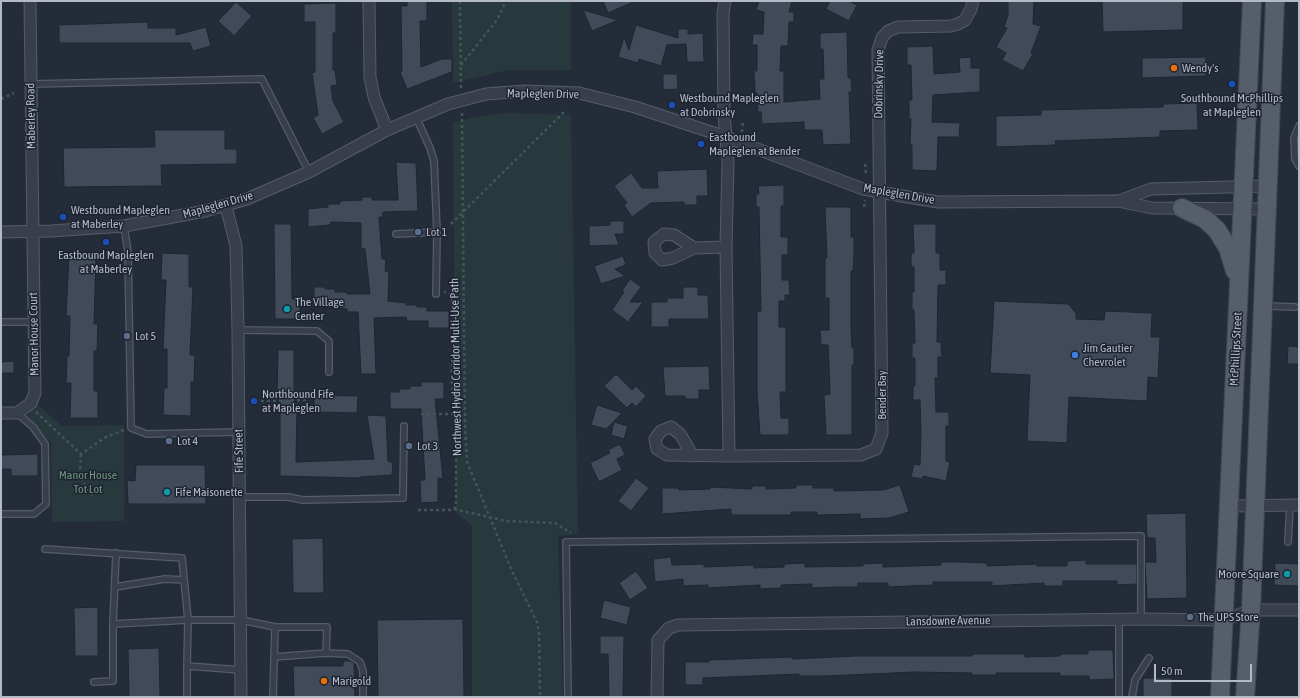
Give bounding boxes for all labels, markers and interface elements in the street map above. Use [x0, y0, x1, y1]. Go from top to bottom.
street label: Dobrinsky Drive [871, 49, 887, 119]
place label: Wendy's [1182, 61, 1218, 75]
marker: Wendy's [1169, 63, 1179, 73]
marker: Southbound McPhillips at Mapleglen [1227, 79, 1237, 89]
street label: Maberley Road [23, 83, 39, 149]
street label: Mapleglen Drive [507, 86, 579, 102]
place label: Westbound Mapleglen at Dobrinsky [680, 91, 779, 119]
place label: Southbound McPhillips at Mapleglen [1181, 91, 1283, 119]
marker: Westbound Mapleglen at Dobrinsky [667, 100, 677, 110]
place label: Eastbound Mapleglen at Bender [709, 130, 800, 158]
marker: Eastbound Mapleglen at Bender [696, 139, 706, 149]
street label: Mapleglen Drive [862, 181, 936, 207]
street label: Mapleglen Drive [181, 188, 255, 222]
place label: Westbound Mapleglen at Maberley [71, 203, 170, 231]
marker: Westbound Mapleglen at Maberley [58, 212, 68, 222]
place label: Lot 1 [426, 225, 447, 239]
marker: Lot 1 [413, 227, 423, 237]
marker: Eastbound Mapleglen at Maberley [101, 237, 111, 247]
place label: Eastbound Mapleglen at Maberley [58, 248, 154, 276]
street label: Northwest Hydro Corridor Multi-Use Path [447, 278, 465, 456]
street label: Manor House Court [26, 292, 42, 376]
place label: The Village Center [295, 295, 344, 323]
marker: The Village Center [282, 304, 292, 314]
street label: McPhillips Street [1227, 312, 1245, 386]
place label: Lot 5 [135, 329, 156, 343]
marker: Lot 5 [122, 331, 132, 341]
place label: Jim Gautier Chevrolet [1083, 341, 1133, 369]
marker: Jim Gautier Chevrolet [1070, 350, 1080, 360]
street label: Bender Bay [875, 370, 889, 420]
place label: Northbound Fife at Mapleglen [262, 387, 334, 415]
marker: Northbound Fife at Mapleglen [249, 396, 259, 406]
street label: Fife Street [231, 429, 247, 473]
place label: Lot 4 [177, 434, 198, 448]
marker: Lot 4 [164, 436, 174, 446]
place label: Lot 3 [417, 439, 438, 453]
marker: Lot 3 [404, 441, 414, 451]
park label: Manor House Tot Lot [59, 468, 117, 496]
place label: Fife Maisonette [175, 485, 243, 499]
marker: Fife Maisonette [162, 487, 172, 497]
place label: Moore Square [1218, 567, 1279, 581]
marker: Moore Square [1282, 569, 1292, 579]
place label: The UPS Store [1198, 610, 1259, 624]
marker: The UPS Store [1185, 612, 1195, 622]
street label: Lansdowne Avenue [905, 613, 991, 629]
scale bar [1156, 656, 1254, 682]
text: 50 m [1161, 664, 1183, 678]
place label: Marigold [332, 674, 371, 688]
marker: Marigold [319, 676, 329, 686]

